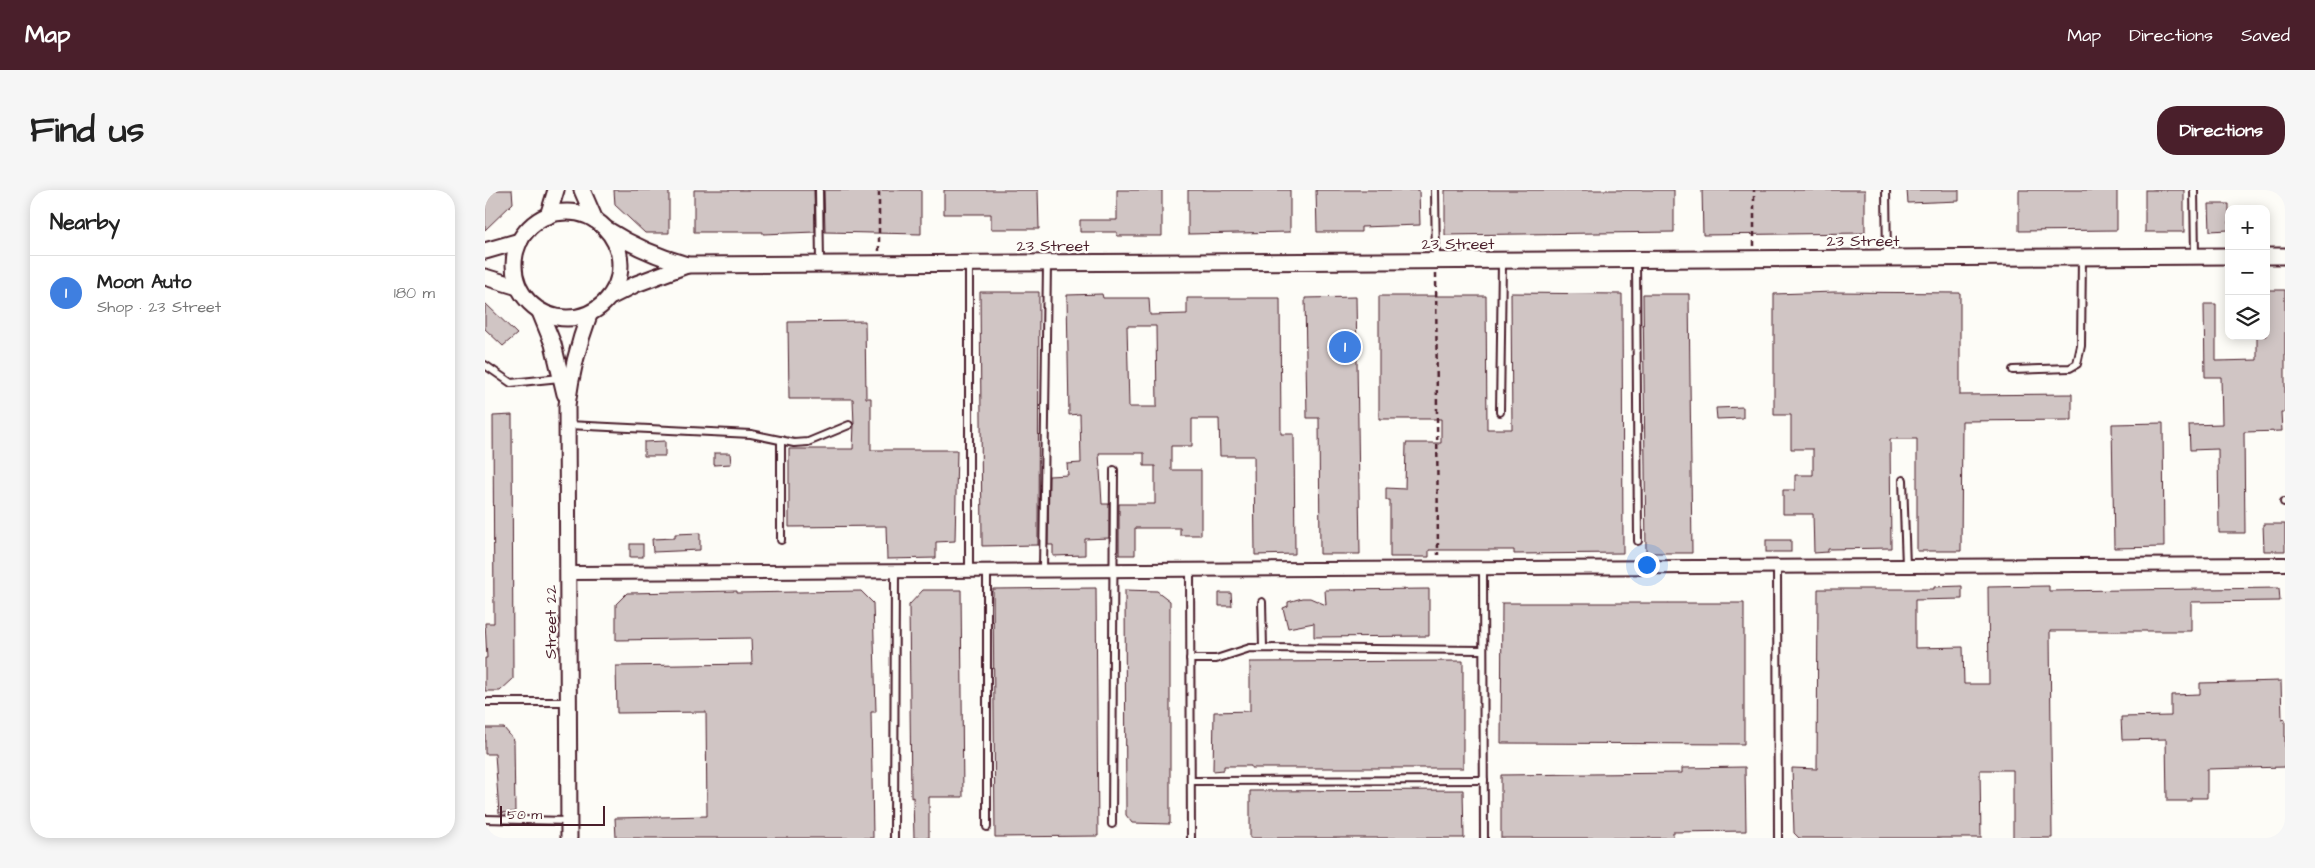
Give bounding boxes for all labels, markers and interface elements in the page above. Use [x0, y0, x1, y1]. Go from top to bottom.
text: Map [25, 18, 70, 52]
text: Map [2067, 23, 2101, 48]
text: Directions [2129, 23, 2213, 48]
text: Saved [2241, 23, 2290, 48]
text: Find us [30, 106, 144, 155]
button: Directions [2157, 106, 2285, 155]
map controls [2225, 205, 2270, 340]
button: + [2225, 205, 2270, 250]
text: Nearby [50, 208, 120, 237]
street label: 23 Street [1826, 230, 1900, 252]
street label: 23 Street [1421, 233, 1495, 255]
street label: 23 Street [1016, 235, 1090, 257]
button: − [2225, 250, 2270, 295]
text: Moon Auto [97, 269, 191, 296]
text: 1 [65, 282, 67, 304]
text: 180 m [394, 282, 435, 304]
button: layers [2225, 295, 2270, 340]
text: Shop · 23 Street [97, 296, 221, 318]
pin: 1 [1329, 328, 1361, 366]
your location [1634, 552, 1660, 578]
street label: Street 22 [540, 585, 562, 659]
scale bar [500, 803, 605, 826]
text: 50 m [507, 805, 542, 825]

